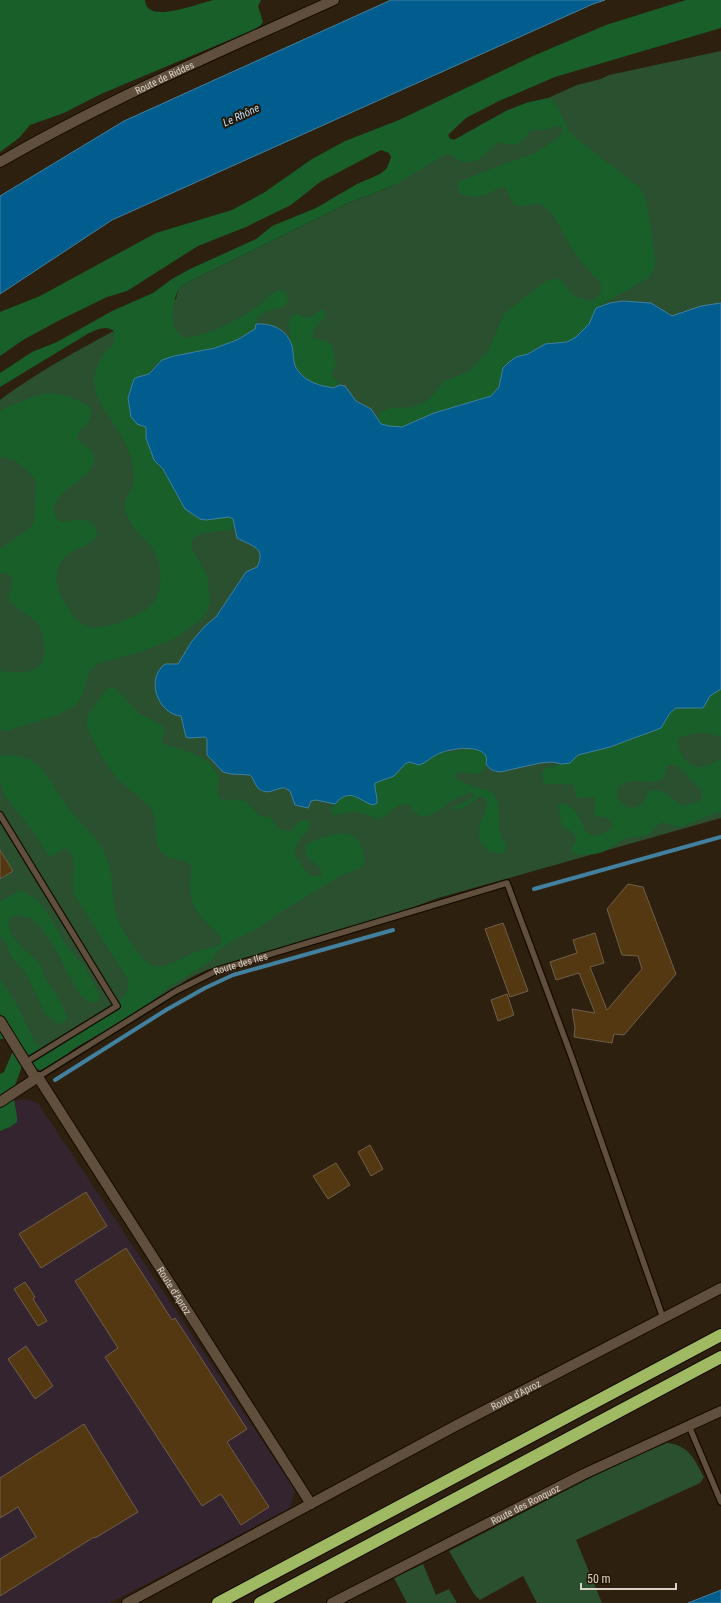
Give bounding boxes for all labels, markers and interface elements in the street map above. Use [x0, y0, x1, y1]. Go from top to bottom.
street label: Route de Riddes [133, 59, 196, 96]
water label: Le Rhône [221, 101, 262, 130]
street label: Route des Iles [212, 950, 269, 977]
street label: Route d'Aproz [155, 1265, 193, 1317]
street label: Route d'Aproz [489, 1378, 542, 1412]
street label: Route des Ronquoz [489, 1482, 562, 1527]
scale bar [581, 1565, 676, 1591]
text: 50 m [587, 1572, 611, 1586]

